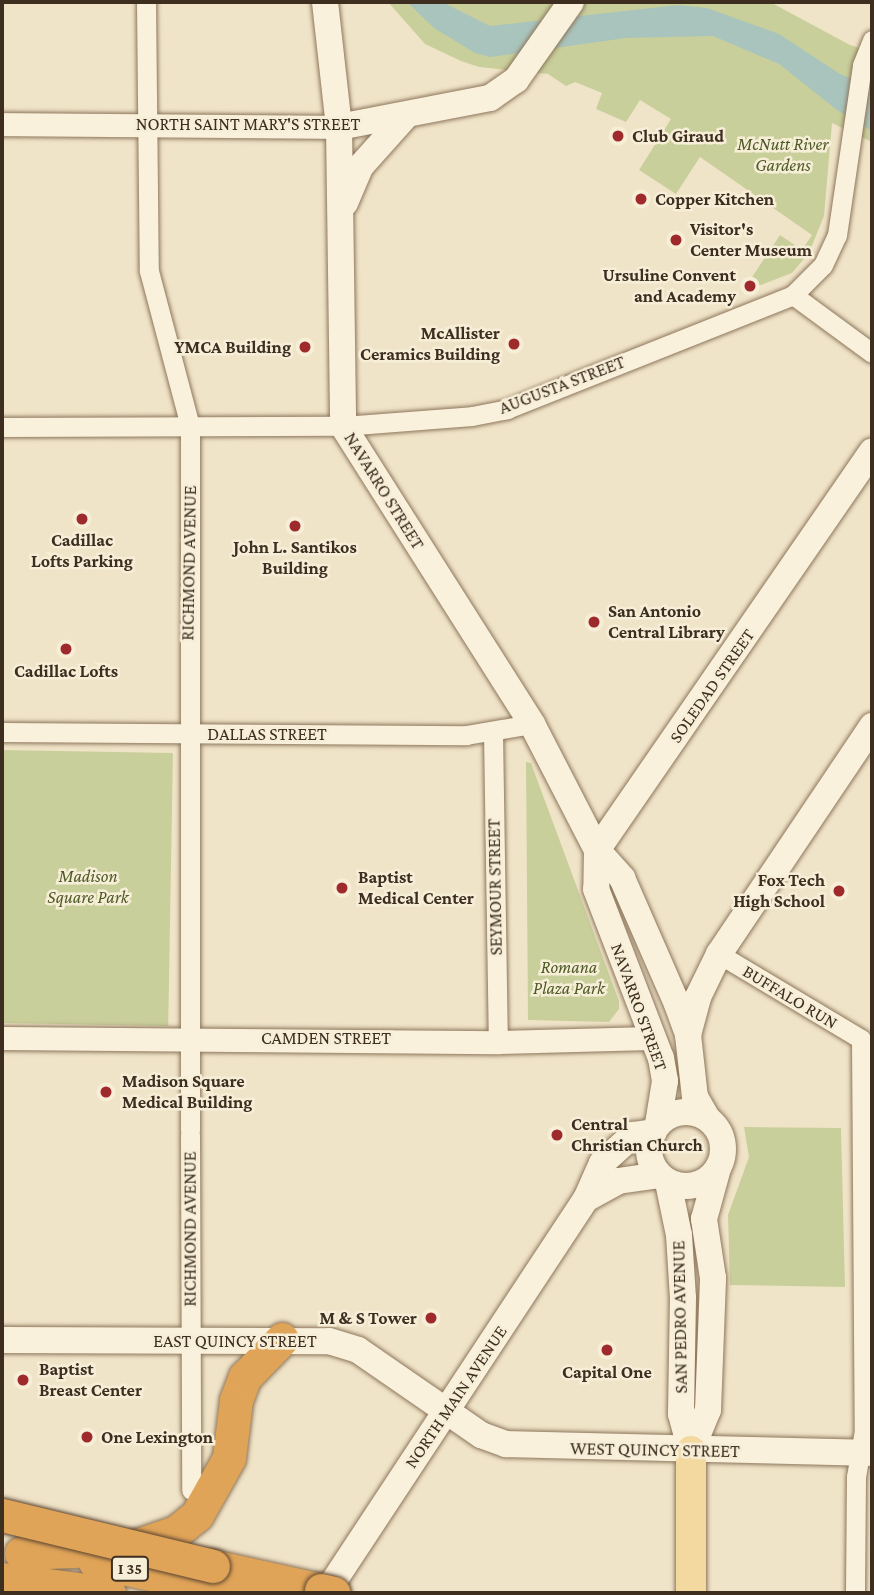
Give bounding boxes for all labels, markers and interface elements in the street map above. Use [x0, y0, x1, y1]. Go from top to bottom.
street label: NORTH SAINT MARY'S STREET [136, 113, 360, 135]
place label: Club Giraud [632, 125, 724, 147]
marker: Club Giraud [610, 128, 626, 144]
park label: McNutt River Gardens [737, 134, 829, 176]
place label: Copper Kitchen [655, 188, 774, 210]
marker: Copper Kitchen [633, 191, 649, 207]
place label: Visitor's Center Museum [690, 219, 812, 262]
marker: Visitor's Center Museum [668, 232, 684, 248]
place label: Ursuline Convent and Academy [602, 265, 736, 308]
marker: Ursuline Convent and Academy [742, 278, 758, 294]
place label: McAllister Ceramics Building [360, 323, 500, 366]
place label: YMCA Building [174, 336, 291, 358]
marker: McAllister Ceramics Building [506, 336, 522, 352]
marker: YMCA Building [297, 339, 313, 355]
street label: AUGUSTA STREET [496, 351, 628, 419]
street label: NAVARRO STREET [339, 428, 429, 554]
street label: RICHMOND AVENUE [177, 485, 201, 641]
marker: Cadillac Lofts Parking [74, 511, 90, 527]
marker: John L. Santikos Building [287, 518, 303, 534]
place label: Cadillac Lofts Parking [31, 530, 133, 572]
place label: John L. Santikos Building [233, 537, 357, 580]
place label: San Antonio Central Library [608, 601, 725, 644]
marker: San Antonio Central Library [586, 614, 602, 630]
street label: SOLEDAD STREET [665, 625, 759, 747]
marker: Cadillac Lofts [58, 641, 74, 657]
place label: Cadillac Lofts [14, 660, 118, 682]
street label: DALLAS STREET [207, 723, 327, 745]
street label: SEYMOUR STREET [483, 818, 507, 956]
park label: Madison Square Park [47, 866, 129, 908]
place label: Baptist Medical Center [358, 867, 474, 910]
place label: Fox Tech High School [733, 870, 825, 912]
marker: Baptist Medical Center [332, 878, 352, 898]
marker: Fox Tech High School [831, 883, 847, 899]
street label: NAVARRO STREET [606, 940, 672, 1074]
park label: Romana Plaza Park [533, 957, 605, 1000]
street label: BUFFALO RUN [739, 960, 841, 1034]
street label: CAMDEN STREET [261, 1027, 391, 1049]
place label: Madison Square Medical Building [122, 1071, 252, 1114]
marker: Madison Square Medical Building [96, 1082, 116, 1102]
place label: Central Christian Church [571, 1114, 703, 1156]
marker: Central Christian Church [549, 1127, 565, 1143]
street label: RICHMOND AVENUE [179, 1151, 201, 1307]
street label: SAN PEDRO AVENUE [668, 1240, 692, 1394]
place label: M & S Tower [319, 1307, 417, 1329]
marker: M & S Tower [423, 1310, 439, 1326]
street label: NORTH MAIN AVENUE [400, 1322, 512, 1472]
street label: EAST QUINCY STREET [153, 1330, 317, 1352]
marker: Capital One [599, 1342, 615, 1358]
place label: Baptist Breast Center [39, 1359, 142, 1402]
place label: Capital One [562, 1361, 652, 1383]
marker: Baptist Breast Center [13, 1370, 33, 1390]
place label: One Lexington [101, 1426, 213, 1448]
marker: One Lexington [79, 1429, 95, 1445]
street label: WEST QUINCY STREET [570, 1438, 740, 1462]
road number: I 35 [111, 1556, 149, 1582]

